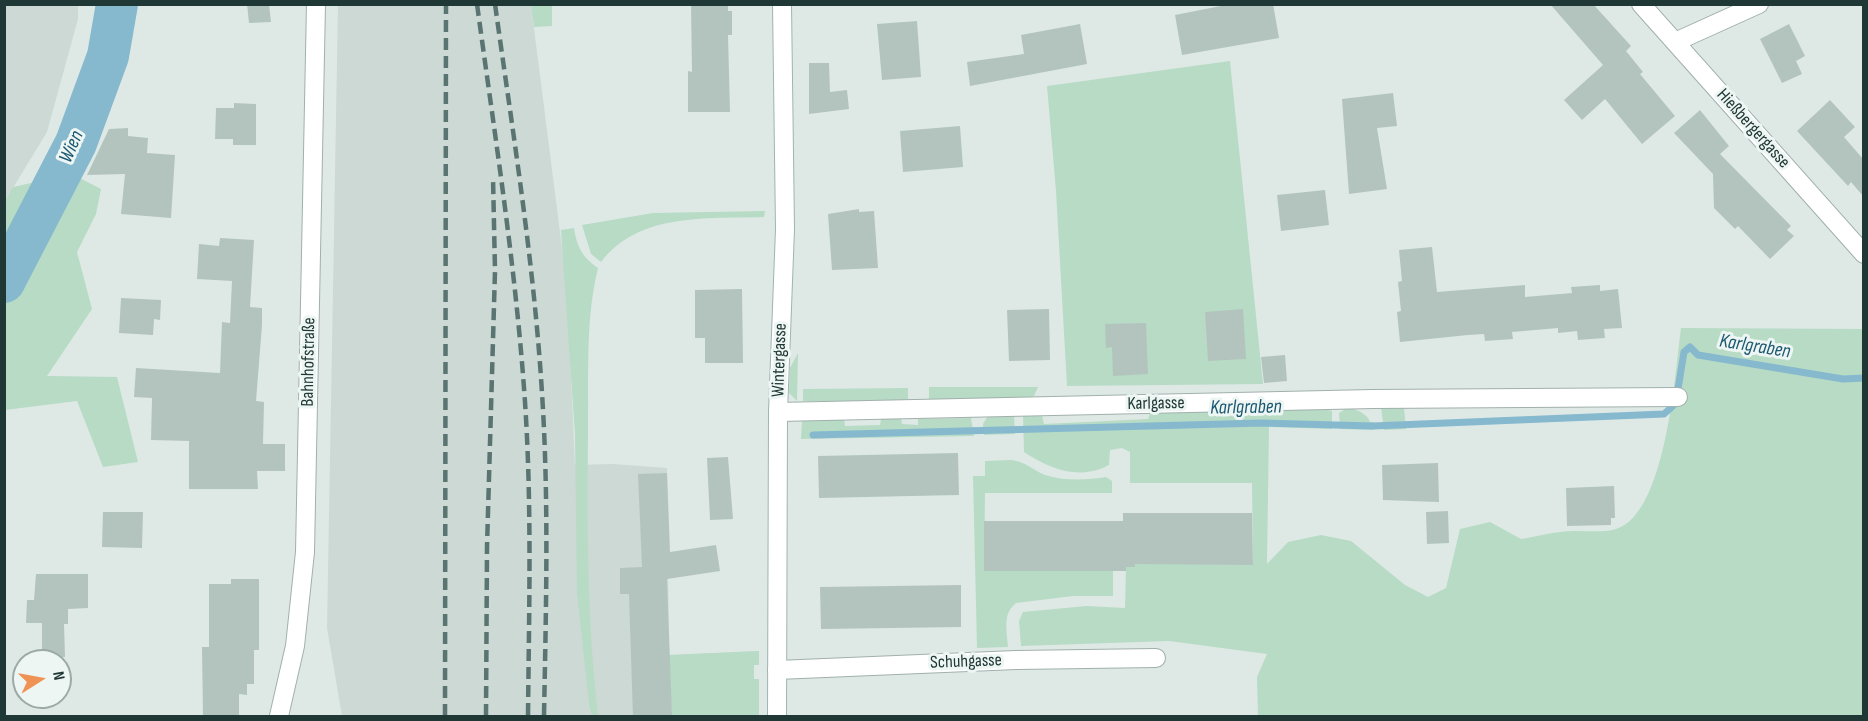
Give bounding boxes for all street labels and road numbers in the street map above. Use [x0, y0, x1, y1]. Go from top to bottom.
street label: Hießbergergasse [1712, 85, 1794, 173]
street label: Bahnhofstraße [297, 317, 321, 407]
street label: Wintergasse [768, 323, 792, 397]
street label: Karlgasse [1127, 393, 1185, 415]
street label: Schuhgasse [930, 650, 1002, 674]

